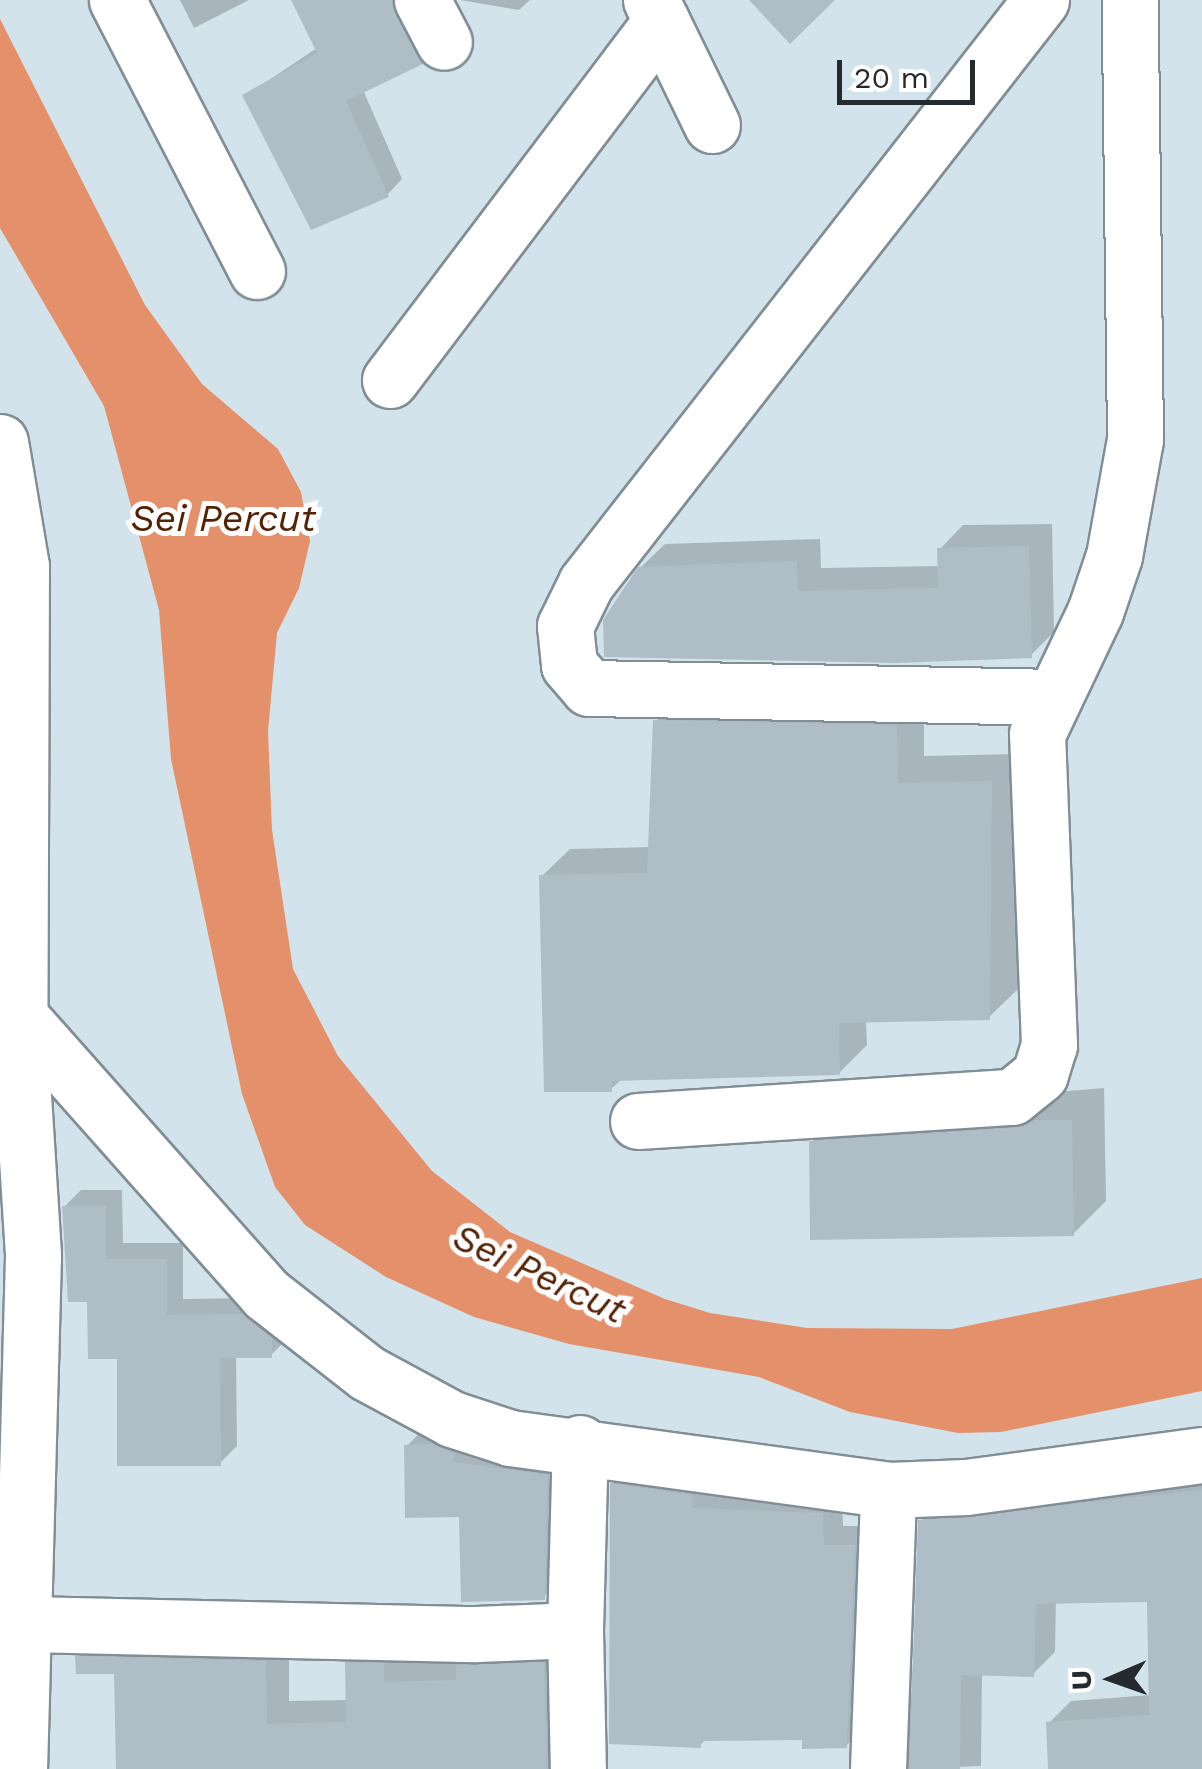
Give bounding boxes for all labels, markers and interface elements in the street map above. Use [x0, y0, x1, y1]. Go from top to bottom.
scale bar [842, 40, 980, 102]
text: 20 m [854, 60, 929, 95]
water label: Sei Percut [130, 496, 316, 542]
water label: Sei Percut [445, 1214, 633, 1334]
north arrow [1062, 1629, 1162, 1729]
text: U [1065, 1670, 1098, 1691]

